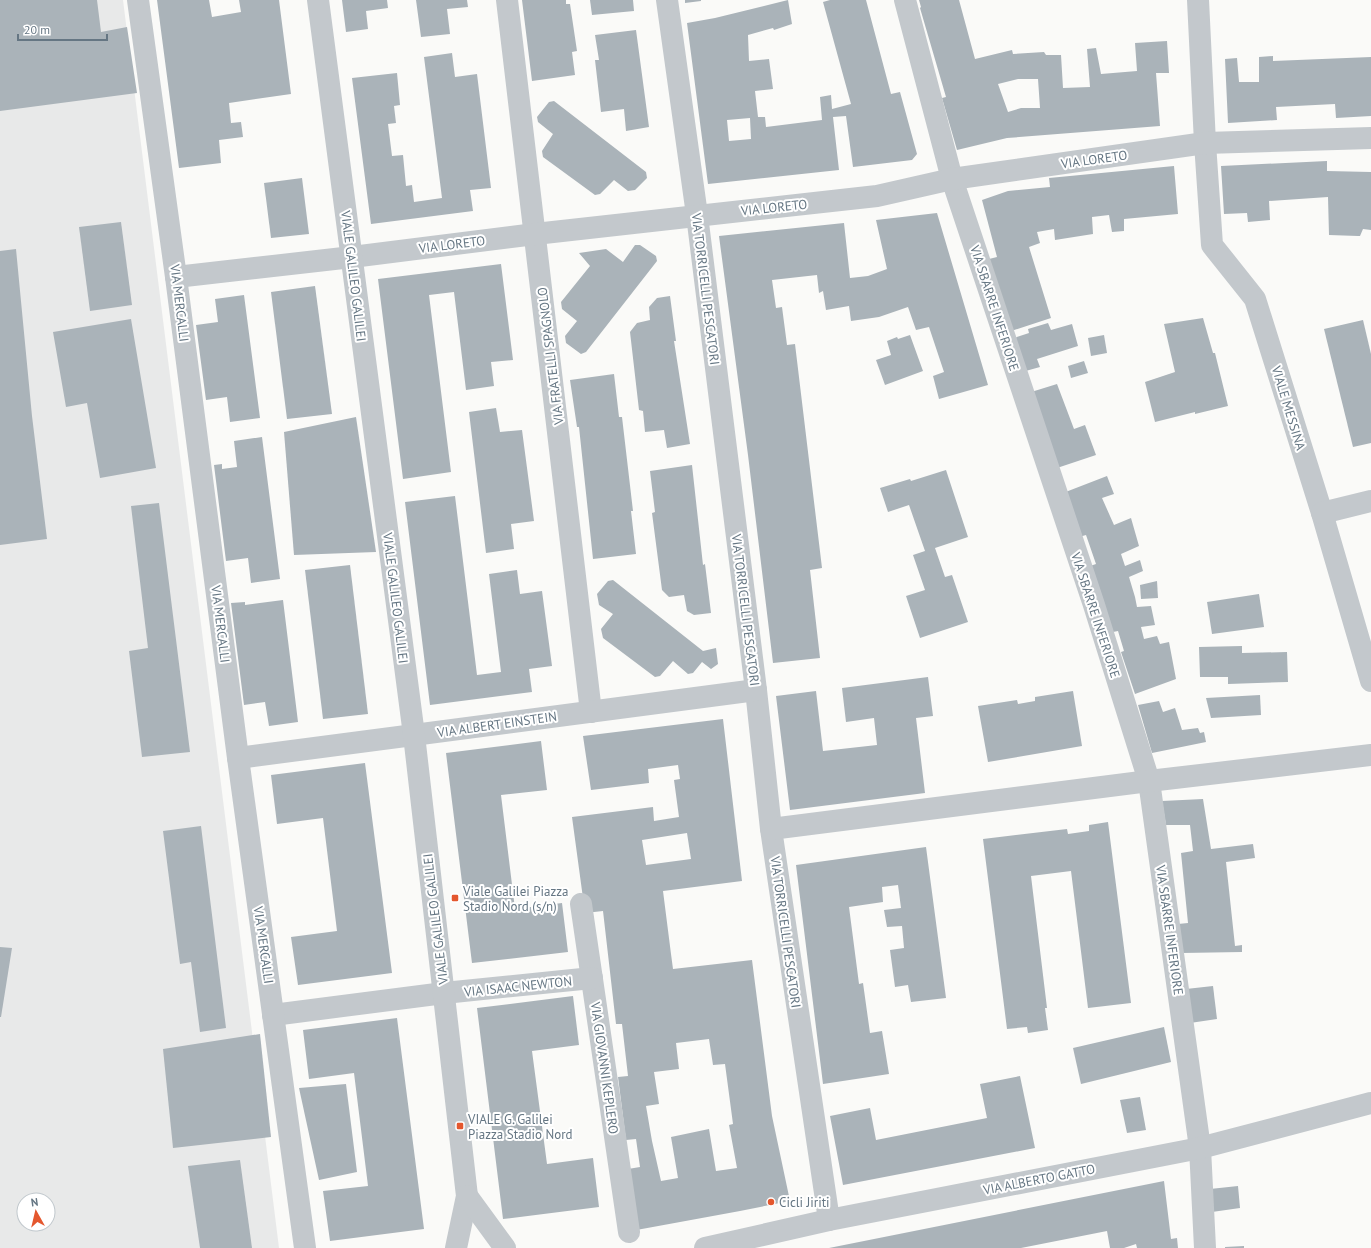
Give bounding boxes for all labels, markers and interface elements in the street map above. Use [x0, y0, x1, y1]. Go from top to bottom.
scale bar [18, 16, 107, 42]
text: 20 m [24, 22, 50, 37]
street label: VIA LORETO [1059, 146, 1128, 173]
street label: VIA LORETO [739, 196, 808, 220]
street label: VIALE GALILEO GALILEI [337, 209, 370, 342]
street label: VIA TORRICELLI PESCATORI [688, 211, 723, 366]
street label: VIA LORETO [417, 232, 486, 257]
street label: VIA SBARRE INFERIORE [966, 242, 1023, 373]
street label: VIA MERCALLI [166, 262, 193, 343]
street label: VIA FRATELLI SPAGNOLO [534, 286, 567, 427]
street label: VIALE MESSINA [1267, 363, 1310, 453]
street label: VIALE GALILEO GALILEI [379, 531, 412, 664]
street label: VIA TORRICELLI PESCATORI [728, 532, 763, 687]
street label: VIA SBARRE INFERIORE [1067, 549, 1124, 680]
street label: VIA MERCALLI [207, 583, 234, 664]
street label: VIA ALBERT EINSTEIN [435, 708, 558, 741]
street label: VIALE GALILEO GALILEI [419, 853, 452, 986]
street label: VIA TORRICELLI PESCATORI [766, 854, 805, 1009]
street label: VIA SBARRE INFERIORE [1152, 863, 1187, 996]
place label: Viale Galilei Piazza Stadio Nord (s/n) [462, 883, 569, 915]
marker: Viale Galilei Piazza Stadio Nord (s/n) [450, 893, 460, 903]
street label: VIA MERCALLI [250, 904, 277, 985]
street label: VIA ISAAC NEWTON [462, 972, 573, 1001]
street label: VIA GIOVANNI KEPLERO [587, 1000, 622, 1135]
place label: VIALE G. Galilei Piazza Stadio Nord [467, 1111, 573, 1143]
marker: VIALE G. Galilei Piazza Stadio Nord [455, 1121, 465, 1131]
street label: VIA ALBERTO GATTO [981, 1160, 1097, 1199]
north arrow [16, 1192, 56, 1232]
place label: Cicli Jiriti [779, 1194, 830, 1211]
text: N [30, 1195, 39, 1210]
marker: Cicli Jiriti [766, 1197, 776, 1207]

